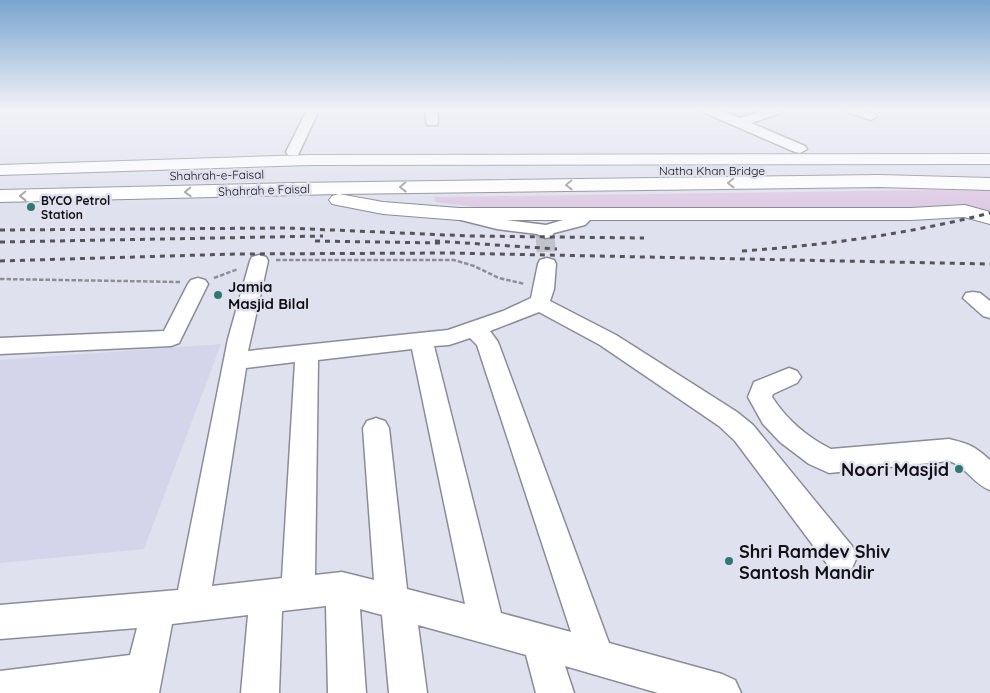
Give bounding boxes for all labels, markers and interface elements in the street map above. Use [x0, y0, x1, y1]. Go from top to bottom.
street label: Natha Khan Bridge [659, 163, 765, 178]
street label: Shahrah-e-Faisal [170, 167, 264, 183]
one-way arrow [727, 178, 735, 188]
one-way arrow [565, 180, 572, 190]
street label: Shahrah e Faisal [218, 181, 310, 199]
one-way arrow [399, 182, 406, 192]
one-way arrow [184, 186, 192, 197]
one-way arrow [19, 190, 27, 201]
place label: BYCO Petrol Station [41, 193, 110, 222]
marker: BYCO Petrol Station [25, 201, 37, 213]
place label: Jamia Masjid Bilal [228, 277, 309, 313]
marker: Jamia Masjid Bilal [212, 289, 224, 301]
place label: Noori Masjid [841, 458, 949, 481]
marker: Noori Masjid [953, 463, 965, 475]
place label: Shri Ramdev Shiv Santosh Mandir [739, 540, 890, 584]
marker: Shri Ramdev Shiv Santosh Mandir [723, 555, 735, 567]

